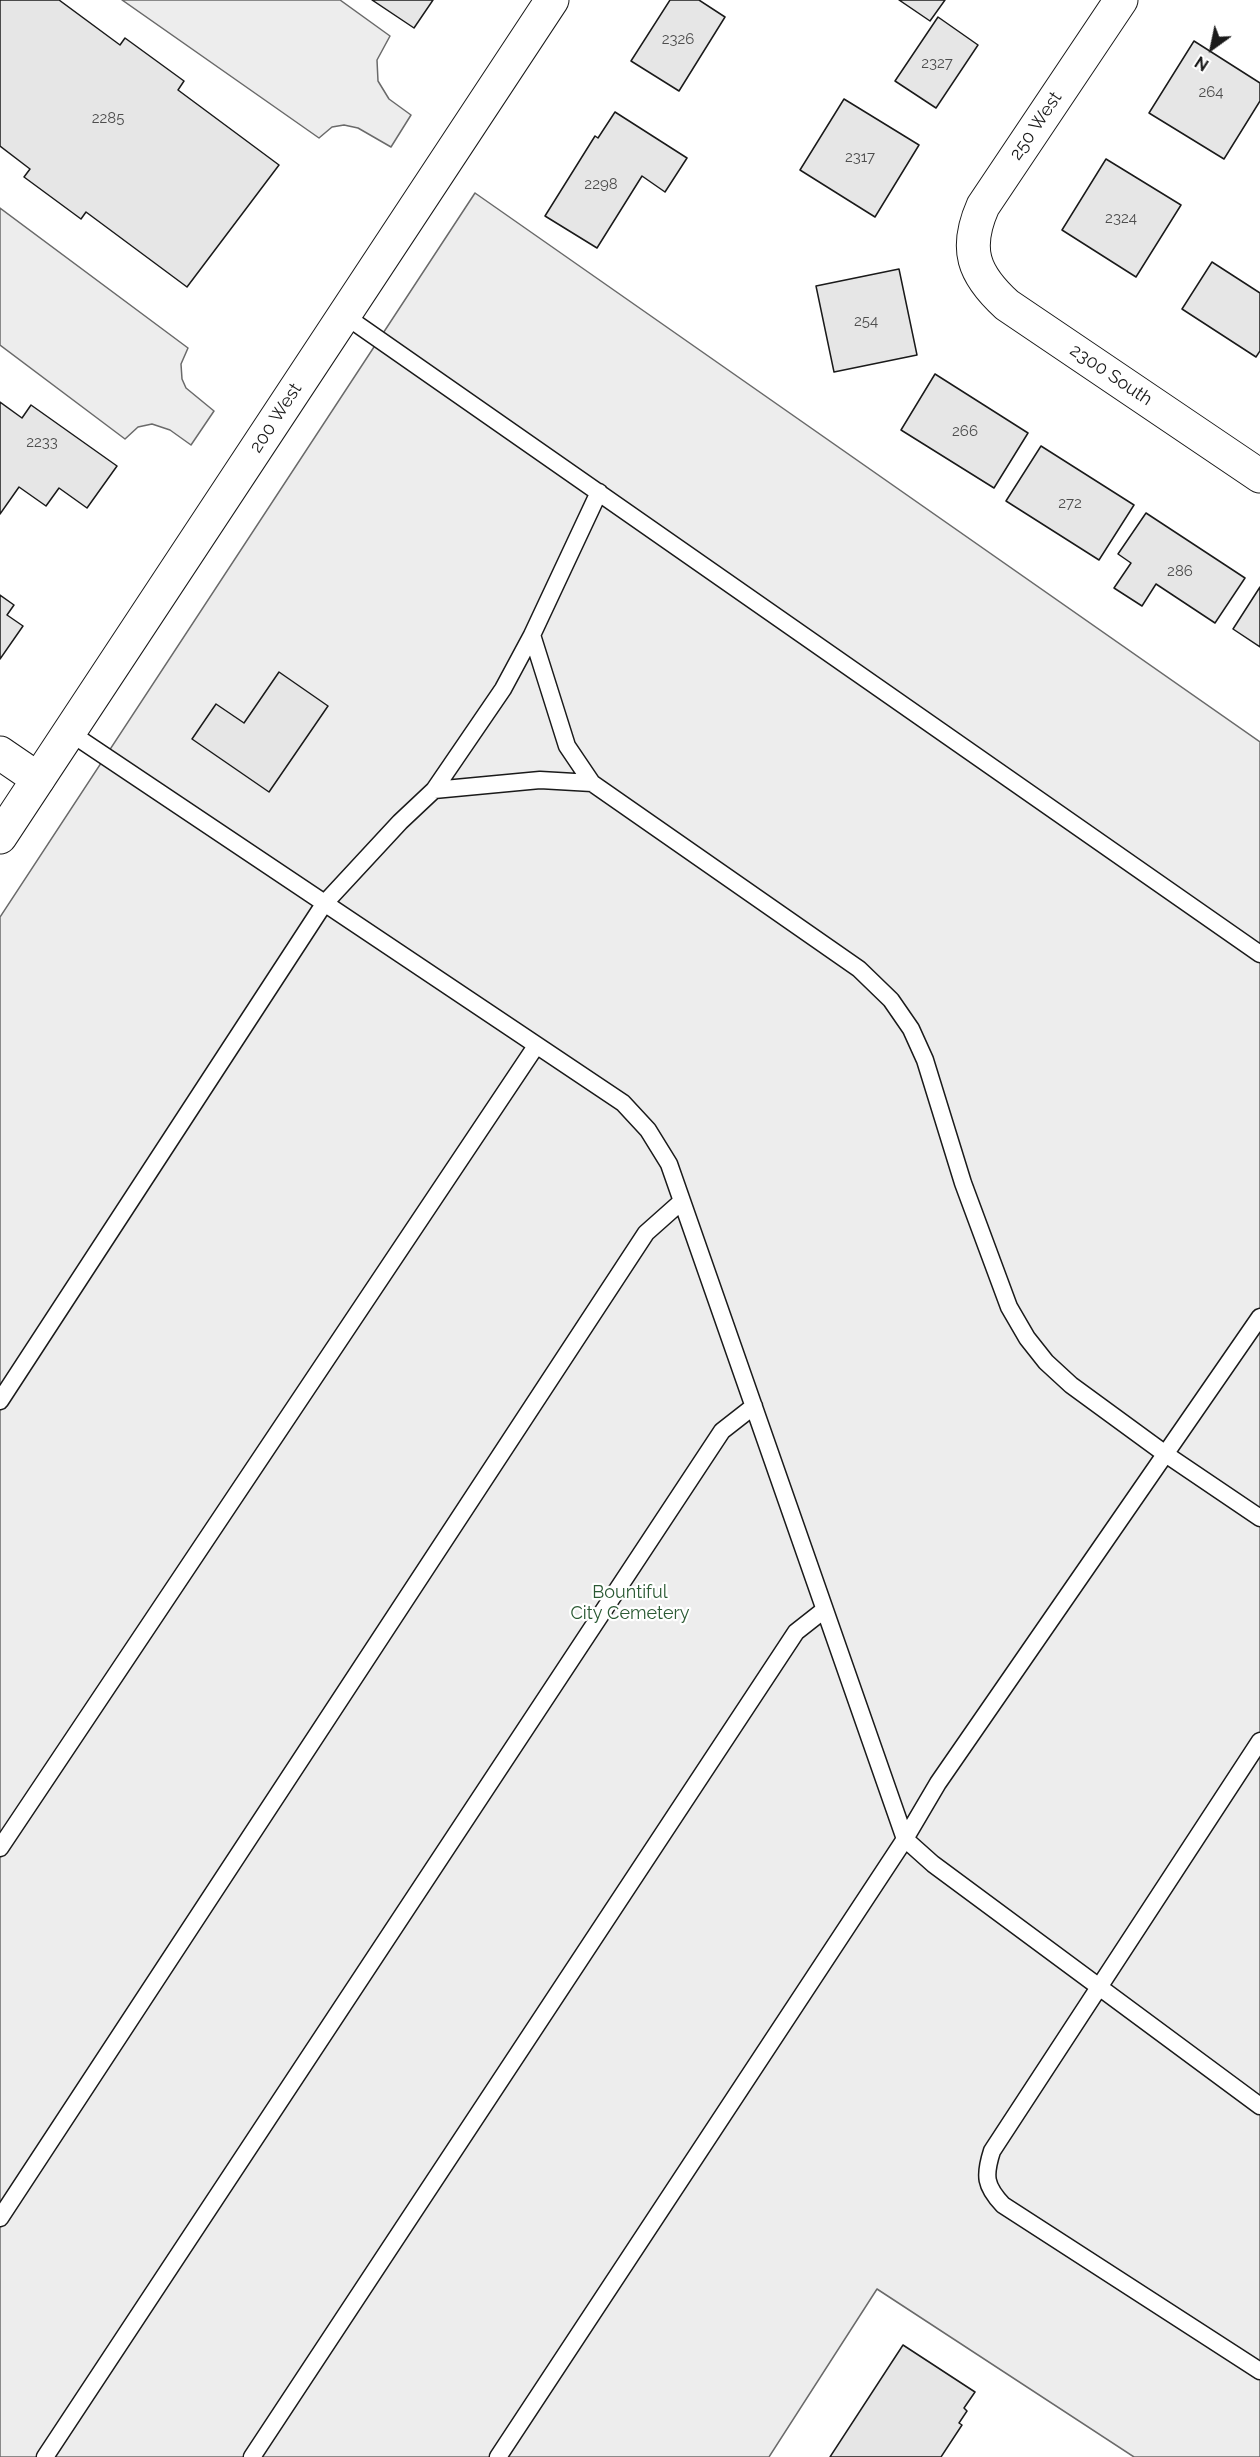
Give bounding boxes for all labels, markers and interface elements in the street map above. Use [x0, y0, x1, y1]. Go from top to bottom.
north arrow [1182, 18, 1242, 78]
house number: 2326 [662, 30, 694, 48]
text: N [1192, 52, 1212, 75]
house number: 2327 [921, 54, 953, 72]
house number: 264 [1198, 83, 1224, 101]
street label: 250 West [1005, 88, 1067, 164]
house number: 2285 [92, 109, 124, 127]
house number: 2317 [845, 148, 875, 166]
house number: 2298 [584, 175, 618, 193]
house number: 2324 [1105, 209, 1137, 227]
house number: 254 [854, 312, 878, 330]
street label: 2300 South [1066, 340, 1156, 410]
street label: 200 West [245, 379, 307, 457]
house number: 266 [952, 422, 978, 440]
house number: 2233 [26, 433, 58, 451]
house number: 272 [1058, 494, 1082, 512]
house number: 286 [1167, 562, 1193, 580]
park label: Bountiful City Cemetery [570, 1582, 690, 1624]

